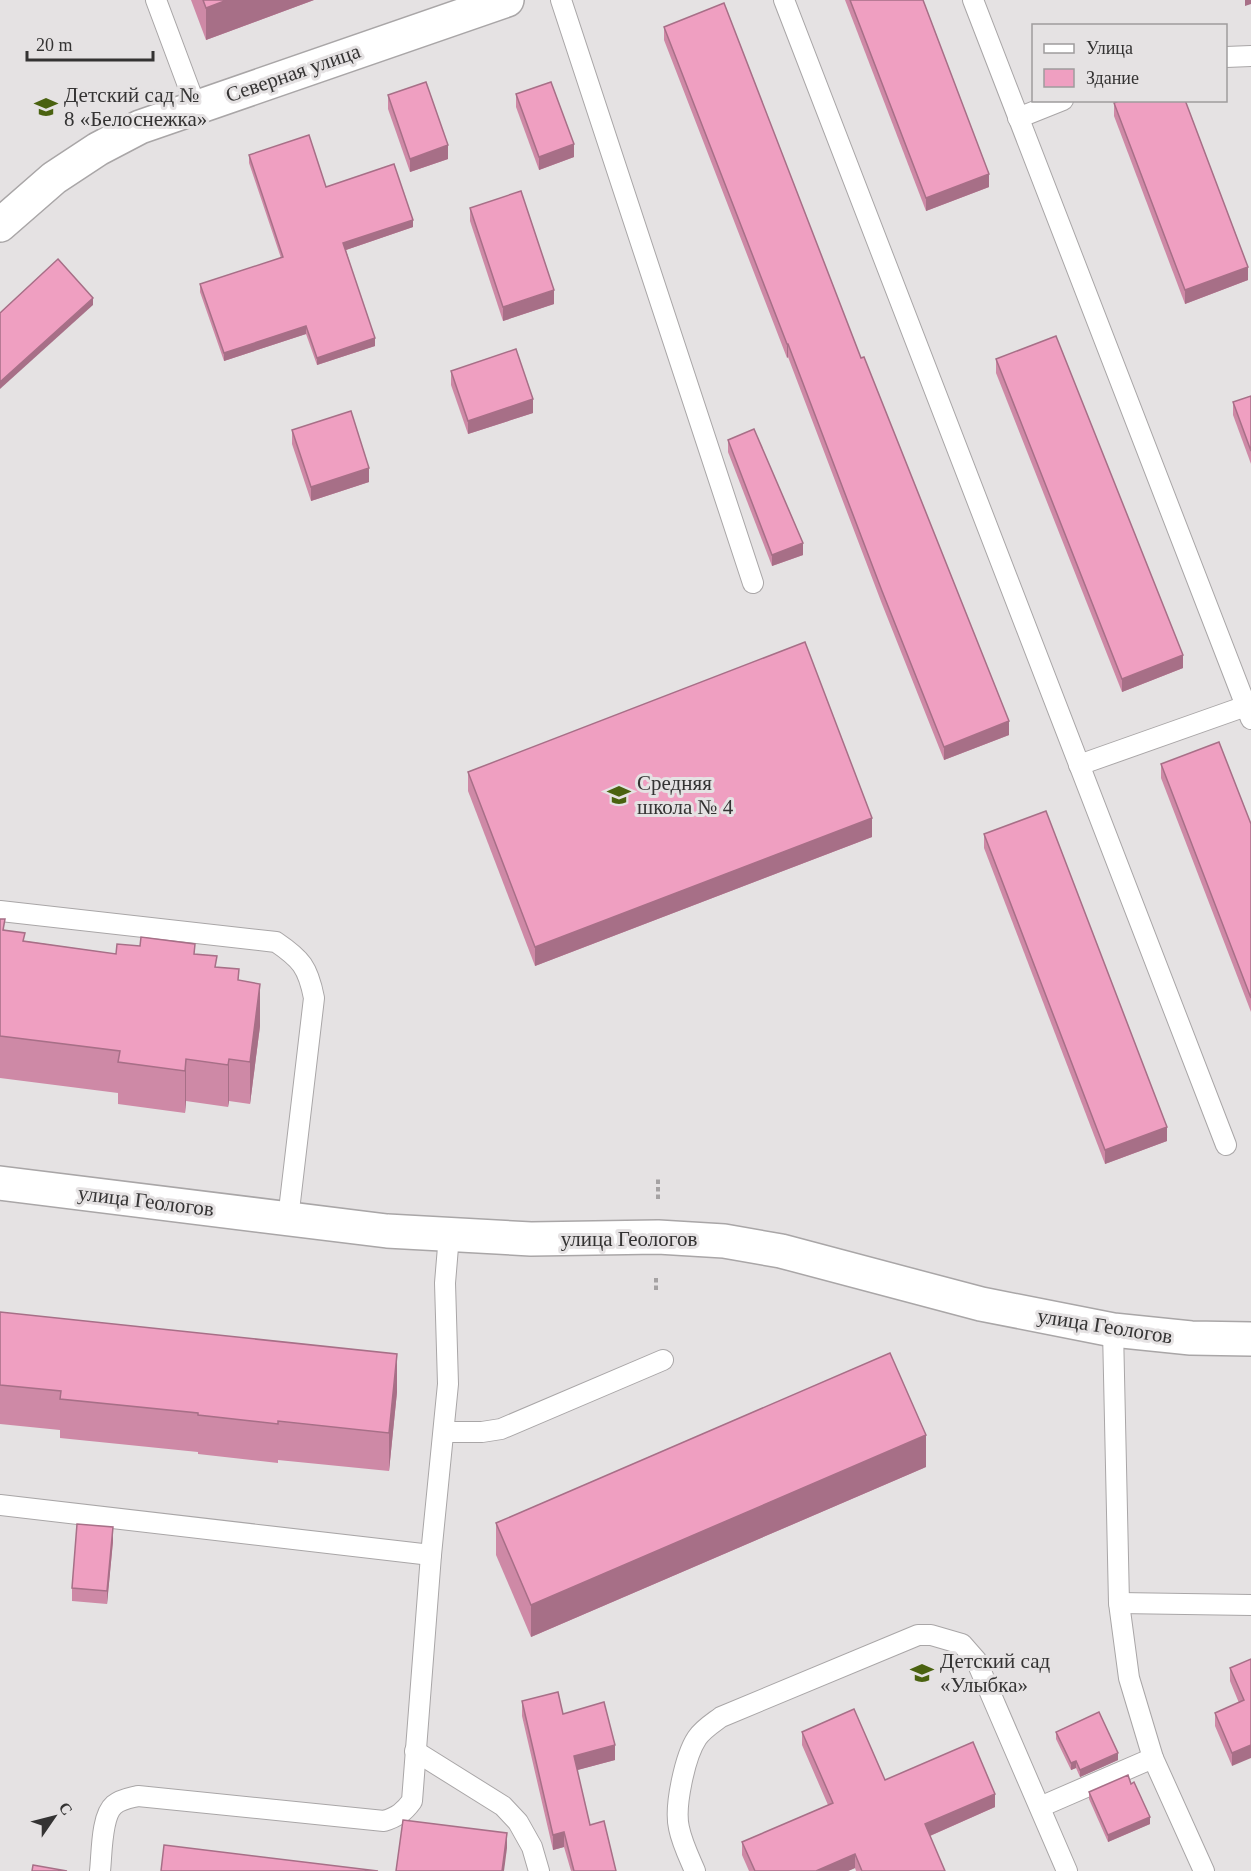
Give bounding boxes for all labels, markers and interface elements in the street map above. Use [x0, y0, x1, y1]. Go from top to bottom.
scale bar [27, 24, 153, 62]
legend [1032, 24, 1227, 102]
text: 20 m [36, 35, 73, 55]
text: Улица [1086, 38, 1133, 58]
street label: Северная улица [223, 39, 364, 107]
text: Здание [1086, 68, 1139, 88]
place label: Детский сад № 8 «Белоснежка» [64, 83, 207, 131]
school or university icon: Детский сад № 8 «Белоснежка» [33, 94, 59, 120]
place label: Средняя школа № 4 [637, 771, 734, 819]
school or university icon: Средняя школа № 4 [606, 782, 632, 808]
street label: улица Геологов [77, 1181, 215, 1221]
street label: улица Геологов [561, 1227, 697, 1251]
street label: улица Геологов [1036, 1303, 1174, 1349]
place label: Детский сад «Улыбка» [940, 1649, 1050, 1697]
school or university icon: Детский сад «Улыбка» [909, 1660, 935, 1686]
north arrow [24, 1787, 84, 1847]
text: С [56, 1799, 76, 1818]

